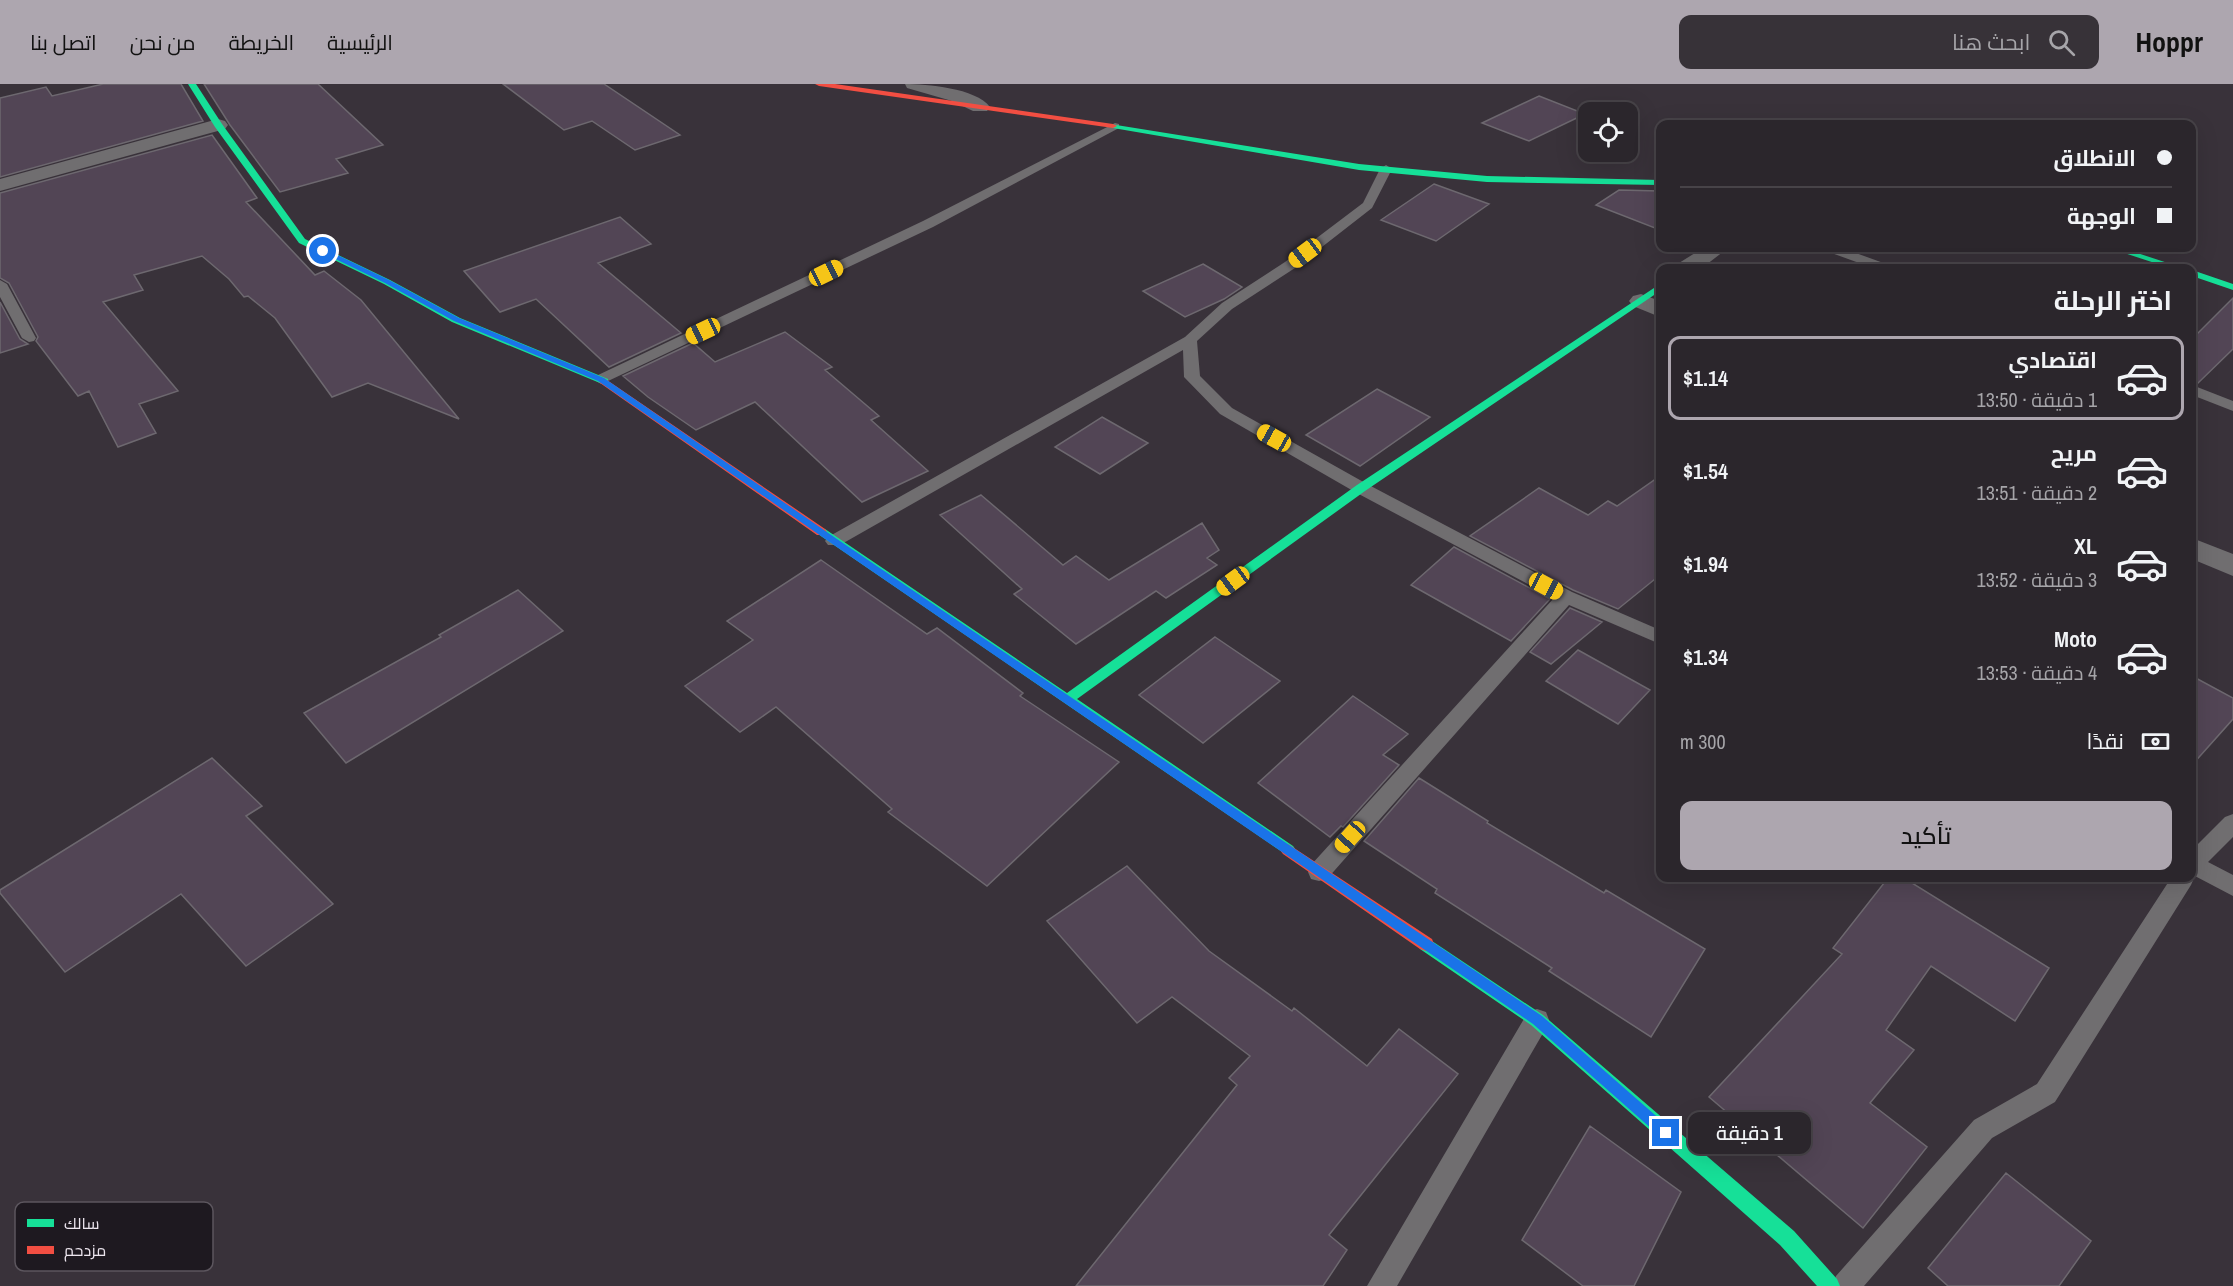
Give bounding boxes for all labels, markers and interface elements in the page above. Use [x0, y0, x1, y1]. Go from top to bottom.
search box [1679, 15, 2099, 69]
text: Hoppr [2135, 23, 2203, 61]
icon: search [2045, 26, 2078, 59]
text: ابحث هنا [1952, 27, 2030, 57]
text: اتصل بنا [30, 28, 97, 57]
text: من نحن [130, 28, 196, 57]
text: الخريطة [229, 28, 294, 57]
text: الرئيسية [327, 28, 393, 57]
map controls [1578, 102, 1638, 162]
button: locate [1578, 102, 1638, 162]
text: الانطلاق [2053, 143, 2136, 173]
text: الوجهة [2067, 201, 2136, 231]
car [1285, 235, 1325, 271]
route start [309, 237, 336, 264]
car [806, 257, 846, 289]
text: اختر الرحلة [2054, 282, 2172, 318]
car [683, 315, 723, 347]
text: اقتصادي [2008, 345, 2097, 375]
icon: car [2115, 351, 2169, 405]
text: $1.14 [1683, 363, 1728, 393]
text: 1 دقيقة · 13:50 [1977, 386, 2097, 413]
car [1254, 421, 1294, 455]
text: مريح [2051, 438, 2097, 468]
icon: car [2115, 444, 2169, 498]
text: $1.54 [1683, 456, 1728, 486]
text: 2 دقيقة · 13:51 [1977, 479, 2097, 506]
text: XL [2074, 531, 2097, 561]
icon: car [2115, 537, 2169, 591]
text: $1.94 [1683, 549, 1728, 579]
car [1213, 563, 1253, 599]
text: 3 دقيقة · 13:52 [1977, 566, 2097, 593]
car [1526, 570, 1566, 602]
text: Moto [2054, 624, 2097, 654]
icon: car [2115, 630, 2169, 684]
text: $1.34 [1683, 642, 1728, 672]
text: 4 دقيقة · 13:53 [1977, 659, 2097, 686]
icon: cash [2139, 725, 2172, 758]
text: نقدًا [2086, 726, 2124, 756]
text: 300 m [1680, 728, 1726, 755]
button: تأكيد [1680, 801, 2172, 870]
car [1331, 818, 1369, 856]
callout: 1 دقيقة [1687, 1112, 1810, 1154]
route end [1652, 1119, 1679, 1146]
text: 1 دقيقة [1716, 1119, 1783, 1146]
legend [15, 1202, 213, 1271]
text: سالك [64, 1212, 99, 1234]
text: مزدحم [64, 1239, 106, 1262]

